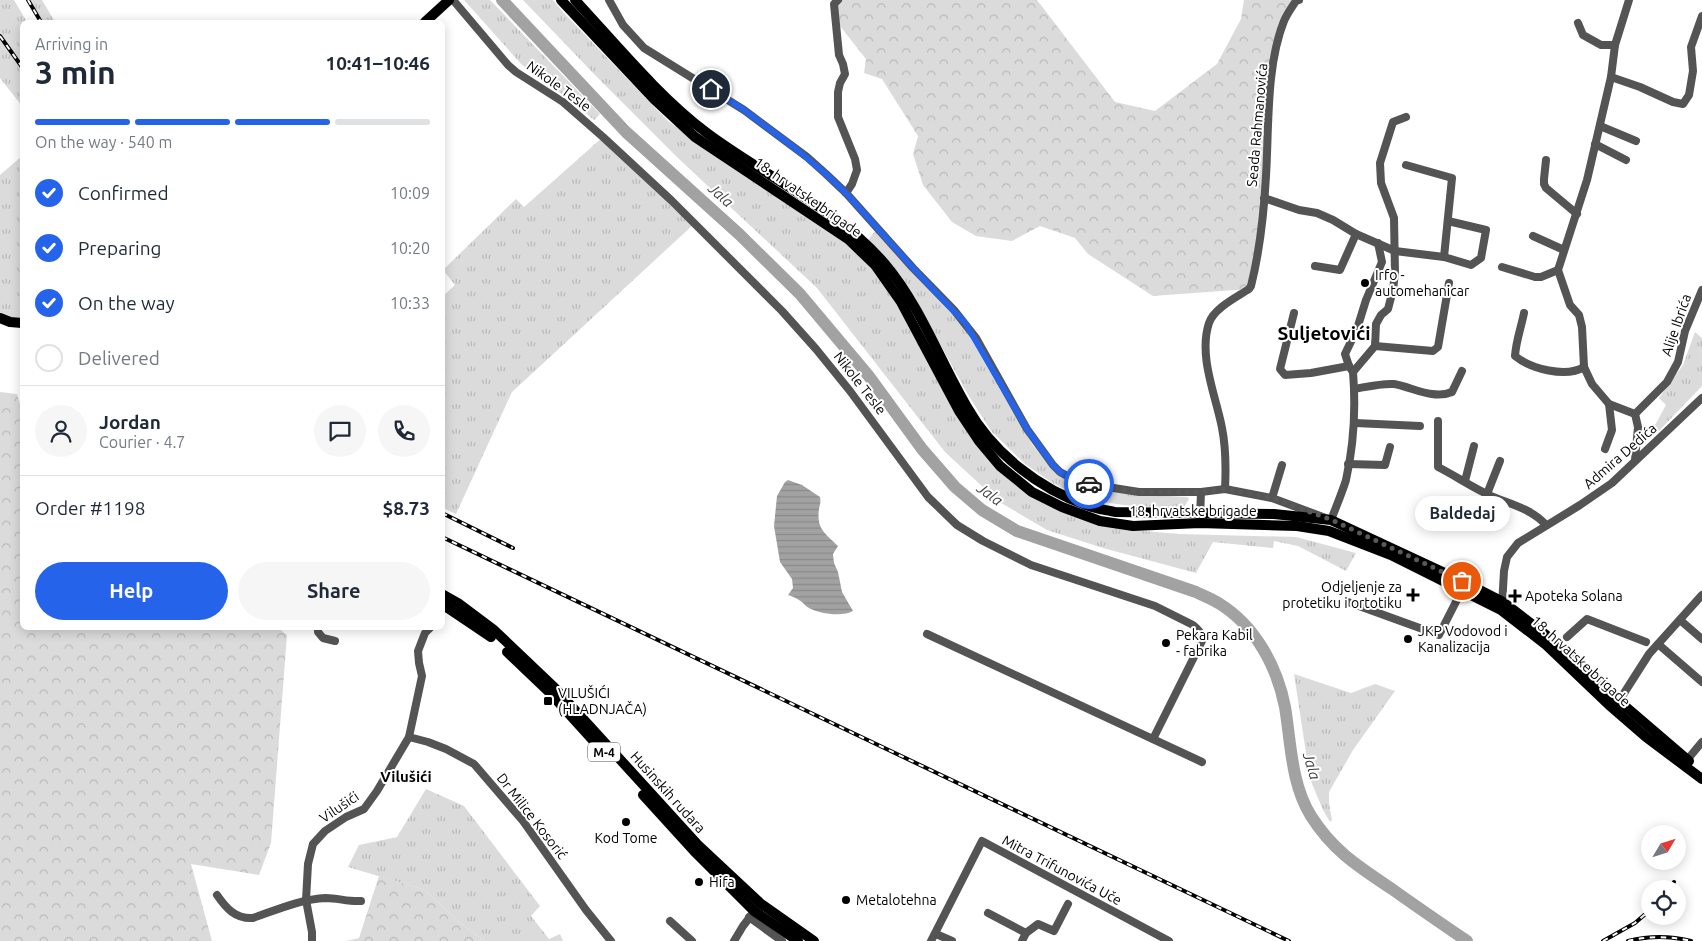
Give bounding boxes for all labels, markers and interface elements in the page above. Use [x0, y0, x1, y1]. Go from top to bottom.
text: Arriving in [35, 35, 108, 53]
text: 10:41–10:46 [325, 52, 430, 74]
text: 3 min [35, 54, 116, 90]
street label: Nikole Tesle [524, 57, 594, 115]
street label: Seada Rahmanovića [1244, 62, 1270, 188]
pin [690, 68, 732, 110]
icon: home [697, 75, 725, 103]
text: On the way · 540 m [35, 133, 172, 151]
street label: 18. hrvatske brigade [751, 154, 865, 240]
icon: check [35, 179, 63, 207]
water label: Jala [704, 179, 737, 210]
text: Confirmed [78, 182, 169, 204]
text: 10:09 [390, 184, 430, 202]
icon: check [35, 234, 63, 262]
text: Preparing [78, 237, 162, 259]
text: 10:20 [390, 239, 430, 257]
place label: Irfo - automehanicar [1375, 267, 1470, 299]
marker: Irfo - automehanicar [1359, 277, 1371, 289]
icon: check [35, 289, 63, 317]
text: On the way [78, 292, 175, 314]
street label: Alije Ibrića [1658, 292, 1694, 358]
text: 10:33 [390, 294, 430, 312]
district label: Suljetovići [1277, 322, 1371, 344]
text: Delivered [78, 347, 160, 369]
street label: Nikole Tesle [831, 348, 889, 418]
button: person [35, 405, 87, 457]
button: chat [314, 405, 366, 457]
button: phone [378, 405, 430, 457]
text: Jordan [99, 411, 161, 433]
street label: Admira Dedića [1580, 420, 1660, 492]
text: Courier · 4.7 [99, 433, 185, 451]
courier [1064, 459, 1114, 509]
icon: car [1075, 470, 1103, 498]
water label: Jala [973, 479, 1006, 509]
callout: Baldedaj [1414, 496, 1510, 531]
text: Order #1198 [35, 497, 145, 519]
text: $8.73 [382, 497, 430, 519]
street label: 18. hrvatske brigade [1129, 503, 1257, 519]
text: Baldedaj [1430, 504, 1495, 522]
pin [1441, 560, 1483, 602]
button: Help [35, 562, 228, 620]
button: Share [238, 562, 430, 620]
icon: bag [1448, 567, 1476, 595]
place label: Odjeljenje za protetiku i ortotiku [1282, 579, 1402, 611]
marker: Odjeljenje za protetiku i ortotiku [1406, 588, 1420, 602]
place label: Apoteka Solana [1525, 588, 1623, 604]
marker: Apoteka Solana [1509, 590, 1521, 602]
street label: 18. hrvatske brigade [1528, 612, 1634, 710]
place label: JKP Vodovod i Kanalizacija [1418, 623, 1508, 655]
place label: Pekara Kabil - fabrika [1176, 627, 1253, 659]
marker: JKP Vodovod i Kanalizacija [1402, 633, 1414, 645]
marker: Pekara Kabil - fabrika [1160, 637, 1172, 649]
place label: VILUŠIĆI (HLADNJAČA) [558, 684, 647, 717]
marker: VILUŠIĆI (HLADNJAČA) [542, 695, 554, 707]
road number: M-4 [588, 742, 620, 762]
street label: Husinskih rudara [627, 748, 709, 836]
water label: Jala [1300, 750, 1324, 782]
district label: Vilušići [380, 768, 432, 785]
street label: Dr Milice Kosorić [494, 770, 571, 862]
street label: Vilušići [316, 788, 362, 826]
marker: Kod Tome [620, 816, 632, 828]
north arrow [1641, 825, 1686, 870]
map controls [1641, 825, 1686, 925]
place label: Kod Tome [594, 830, 658, 846]
street label: Mitra Trifunovića Uče [999, 832, 1125, 908]
place label: Hifa [709, 874, 735, 890]
marker: Hifa [693, 876, 705, 888]
button: locate [1641, 880, 1686, 925]
place label: Metalotehna [856, 892, 937, 908]
marker: Metalotehna [840, 894, 852, 906]

